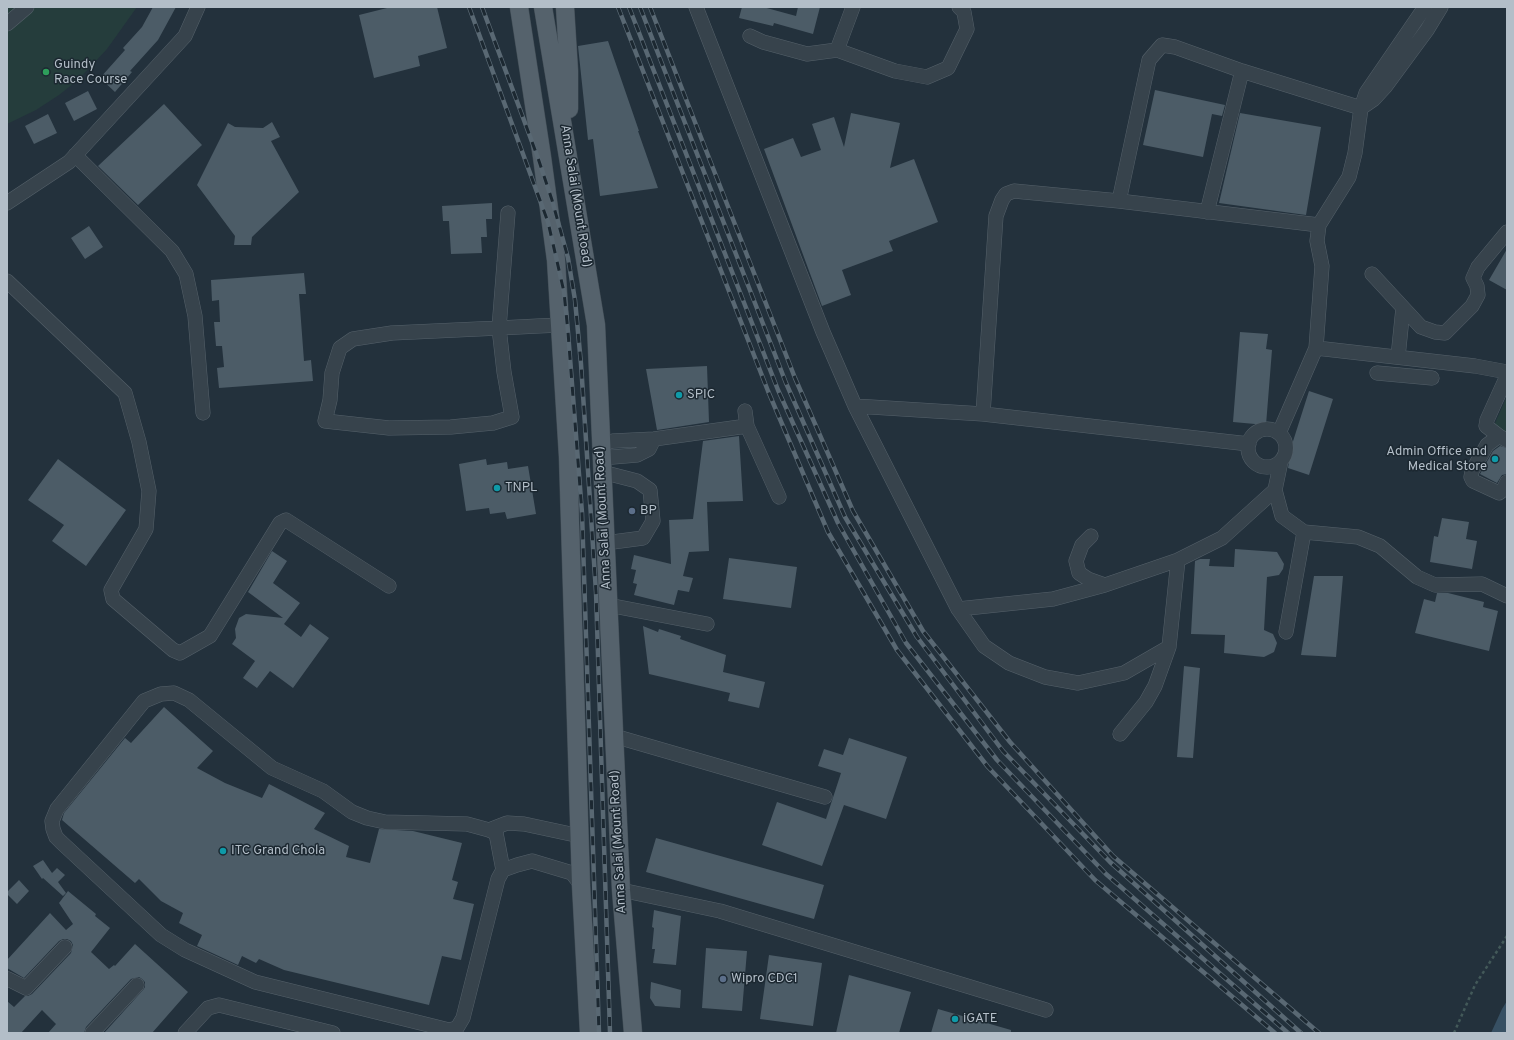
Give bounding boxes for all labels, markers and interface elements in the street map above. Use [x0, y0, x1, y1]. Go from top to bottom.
place label: Guindy Race Course [54, 57, 127, 88]
marker: Guindy Race Course [41, 67, 51, 77]
street label: Anna Salai (Mount Road) [556, 124, 594, 268]
place label: SPIC [687, 387, 715, 403]
marker: SPIC [674, 390, 684, 400]
place label: Admin Office and Medical Store [1386, 444, 1487, 475]
street label: Anna Salai (Mount Road) [592, 446, 616, 590]
marker: Admin Office and Medical Store [1490, 454, 1500, 464]
place label: TNPL [505, 480, 537, 496]
marker: TNPL [492, 483, 502, 493]
place label: BP [640, 503, 657, 519]
marker: BP [627, 506, 637, 516]
street label: Anna Salai (Mount Road) [607, 770, 631, 914]
place label: ITC Grand Chola [231, 843, 325, 859]
marker: ITC Grand Chola [218, 846, 228, 856]
place label: Wipro CDC1 [731, 971, 798, 987]
marker: Wipro CDC1 [718, 974, 728, 984]
place label: iGATE [963, 1011, 998, 1027]
marker: iGATE [950, 1014, 960, 1024]

